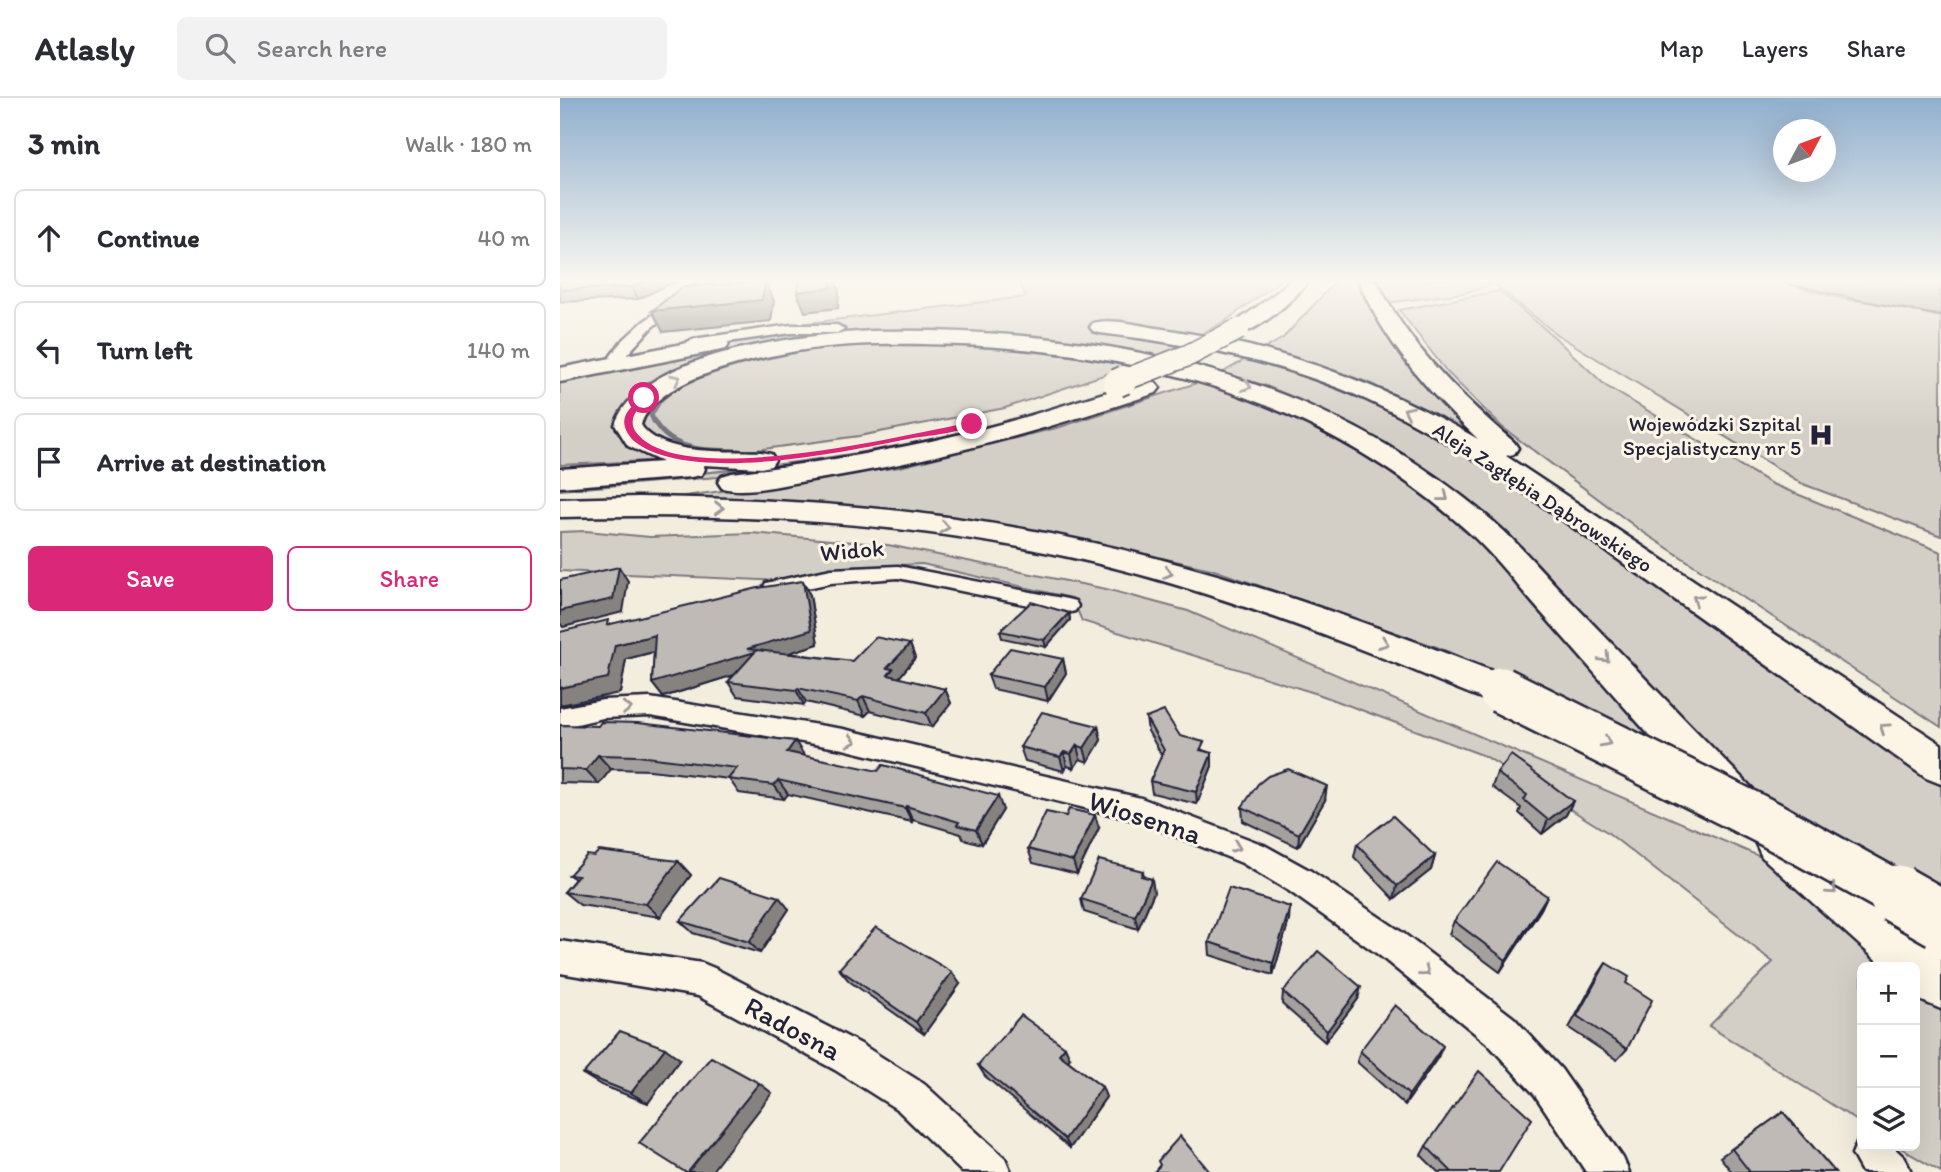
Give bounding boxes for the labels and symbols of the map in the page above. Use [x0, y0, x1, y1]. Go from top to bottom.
north arrow [1773, 119, 1836, 182]
one-way arrow [669, 373, 681, 387]
one-way arrow [1240, 378, 1252, 392]
route start [628, 382, 659, 413]
one-way arrow [1403, 406, 1415, 420]
route end [956, 408, 987, 439]
place label: Wojewódzki Szpital Specjalistyczny nr 5 [1623, 411, 1801, 460]
street label: Aleja Zagłębia Dąbrowskiego [1429, 417, 1657, 577]
hospital icon: Wojewódzki Szpital Specjalistyczny nr 5 [1807, 421, 1835, 449]
one-way arrow [1437, 488, 1449, 501]
one-way arrow [714, 500, 725, 516]
one-way arrow [939, 519, 951, 534]
street label: Widok [819, 533, 885, 567]
one-way arrow [1162, 564, 1174, 579]
one-way arrow [1691, 594, 1704, 607]
one-way arrow [1378, 635, 1390, 649]
one-way arrow [1596, 650, 1609, 663]
one-way arrow [622, 701, 633, 716]
one-way arrow [1879, 723, 1892, 736]
one-way arrow [846, 733, 858, 748]
one-way arrow [1599, 733, 1611, 747]
street label: Wiosenna [1084, 783, 1206, 851]
one-way arrow [1229, 839, 1241, 853]
one-way arrow [1824, 882, 1837, 894]
one-way arrow [1418, 963, 1430, 976]
street label: Radosna [739, 989, 847, 1068]

